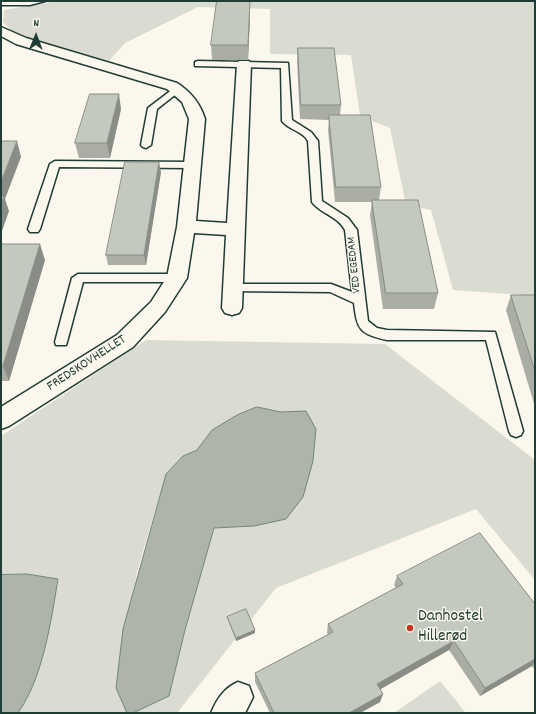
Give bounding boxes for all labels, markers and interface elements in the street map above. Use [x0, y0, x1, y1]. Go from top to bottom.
north arrow [16, 16, 56, 56]
text: N [33, 16, 39, 32]
street label: VED EGEDAM [345, 236, 365, 294]
street label: FREDSKOVHELLET [44, 332, 130, 396]
place label: Danhostel Hillerød [418, 608, 483, 648]
marker: Danhostel Hillerød [405, 623, 415, 633]

